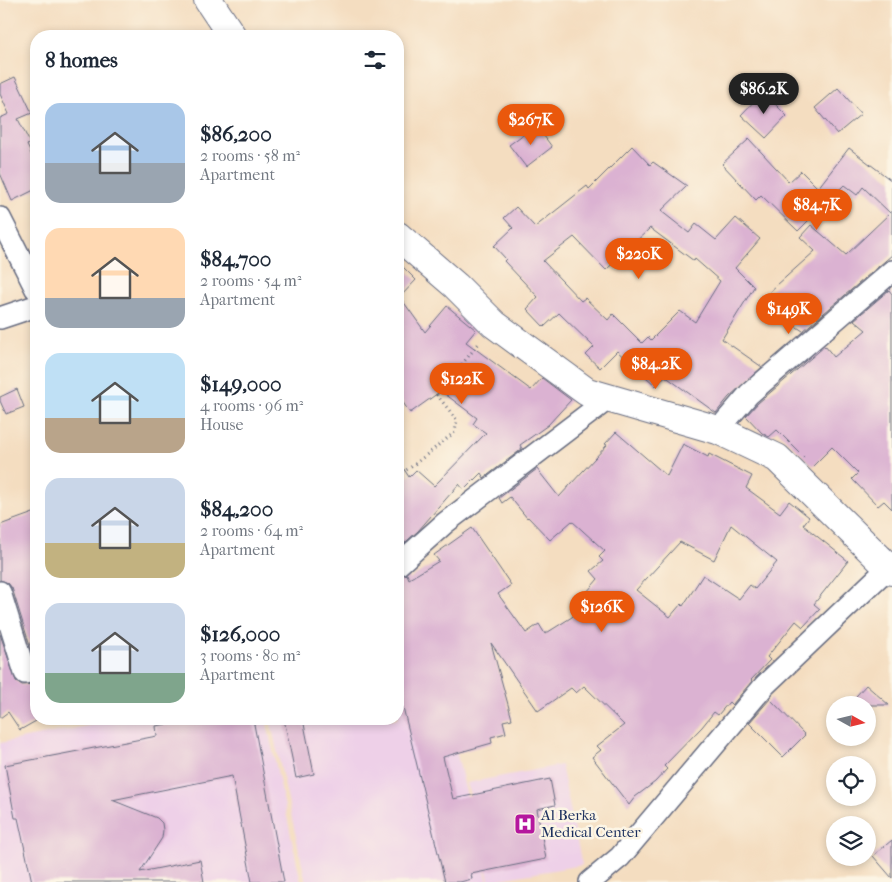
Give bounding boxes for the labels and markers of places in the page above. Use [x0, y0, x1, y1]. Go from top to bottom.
pin: $86.2K [723, 72, 805, 115]
pin: $267K [496, 104, 566, 146]
pin: $84.7K [776, 188, 858, 231]
pin: $220K [604, 238, 674, 280]
pin: $149K [754, 292, 824, 335]
pin: $84.2K [615, 348, 697, 390]
pin: $122K [427, 362, 497, 405]
pin: $126K [567, 590, 637, 633]
place label: Al Berka Medical Center [540, 806, 641, 841]
hospital icon: Al Berka Medical Center [513, 812, 537, 836]

